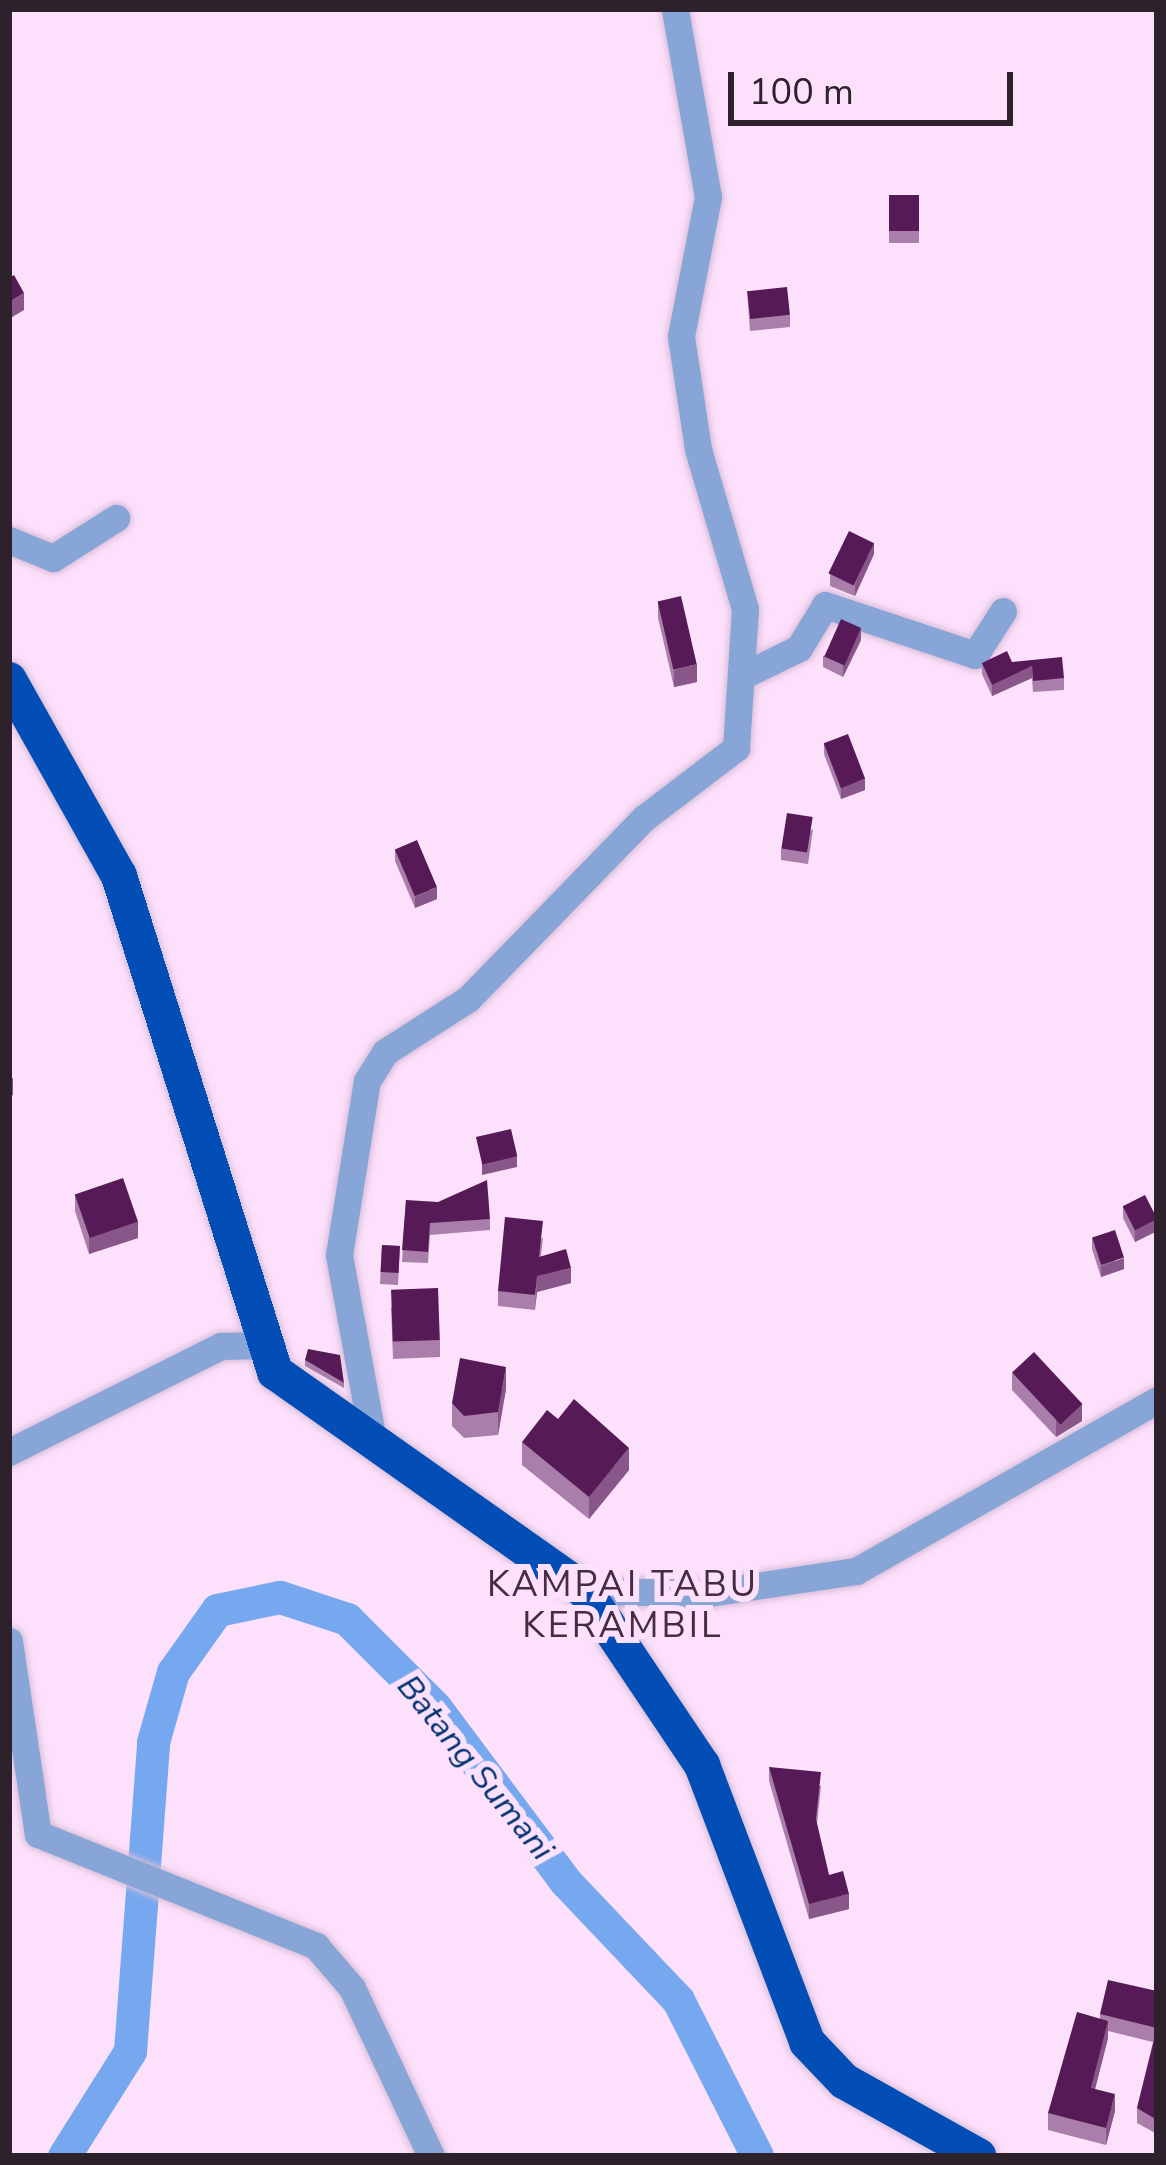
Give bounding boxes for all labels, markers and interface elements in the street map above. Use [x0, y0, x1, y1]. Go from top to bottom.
scale bar [734, 48, 1019, 122]
text: 100 m [749, 68, 854, 117]
district label: KAMPAI TABU KERAMBIL [487, 1562, 759, 1647]
water label: Batang Sumani [388, 1668, 562, 1868]

